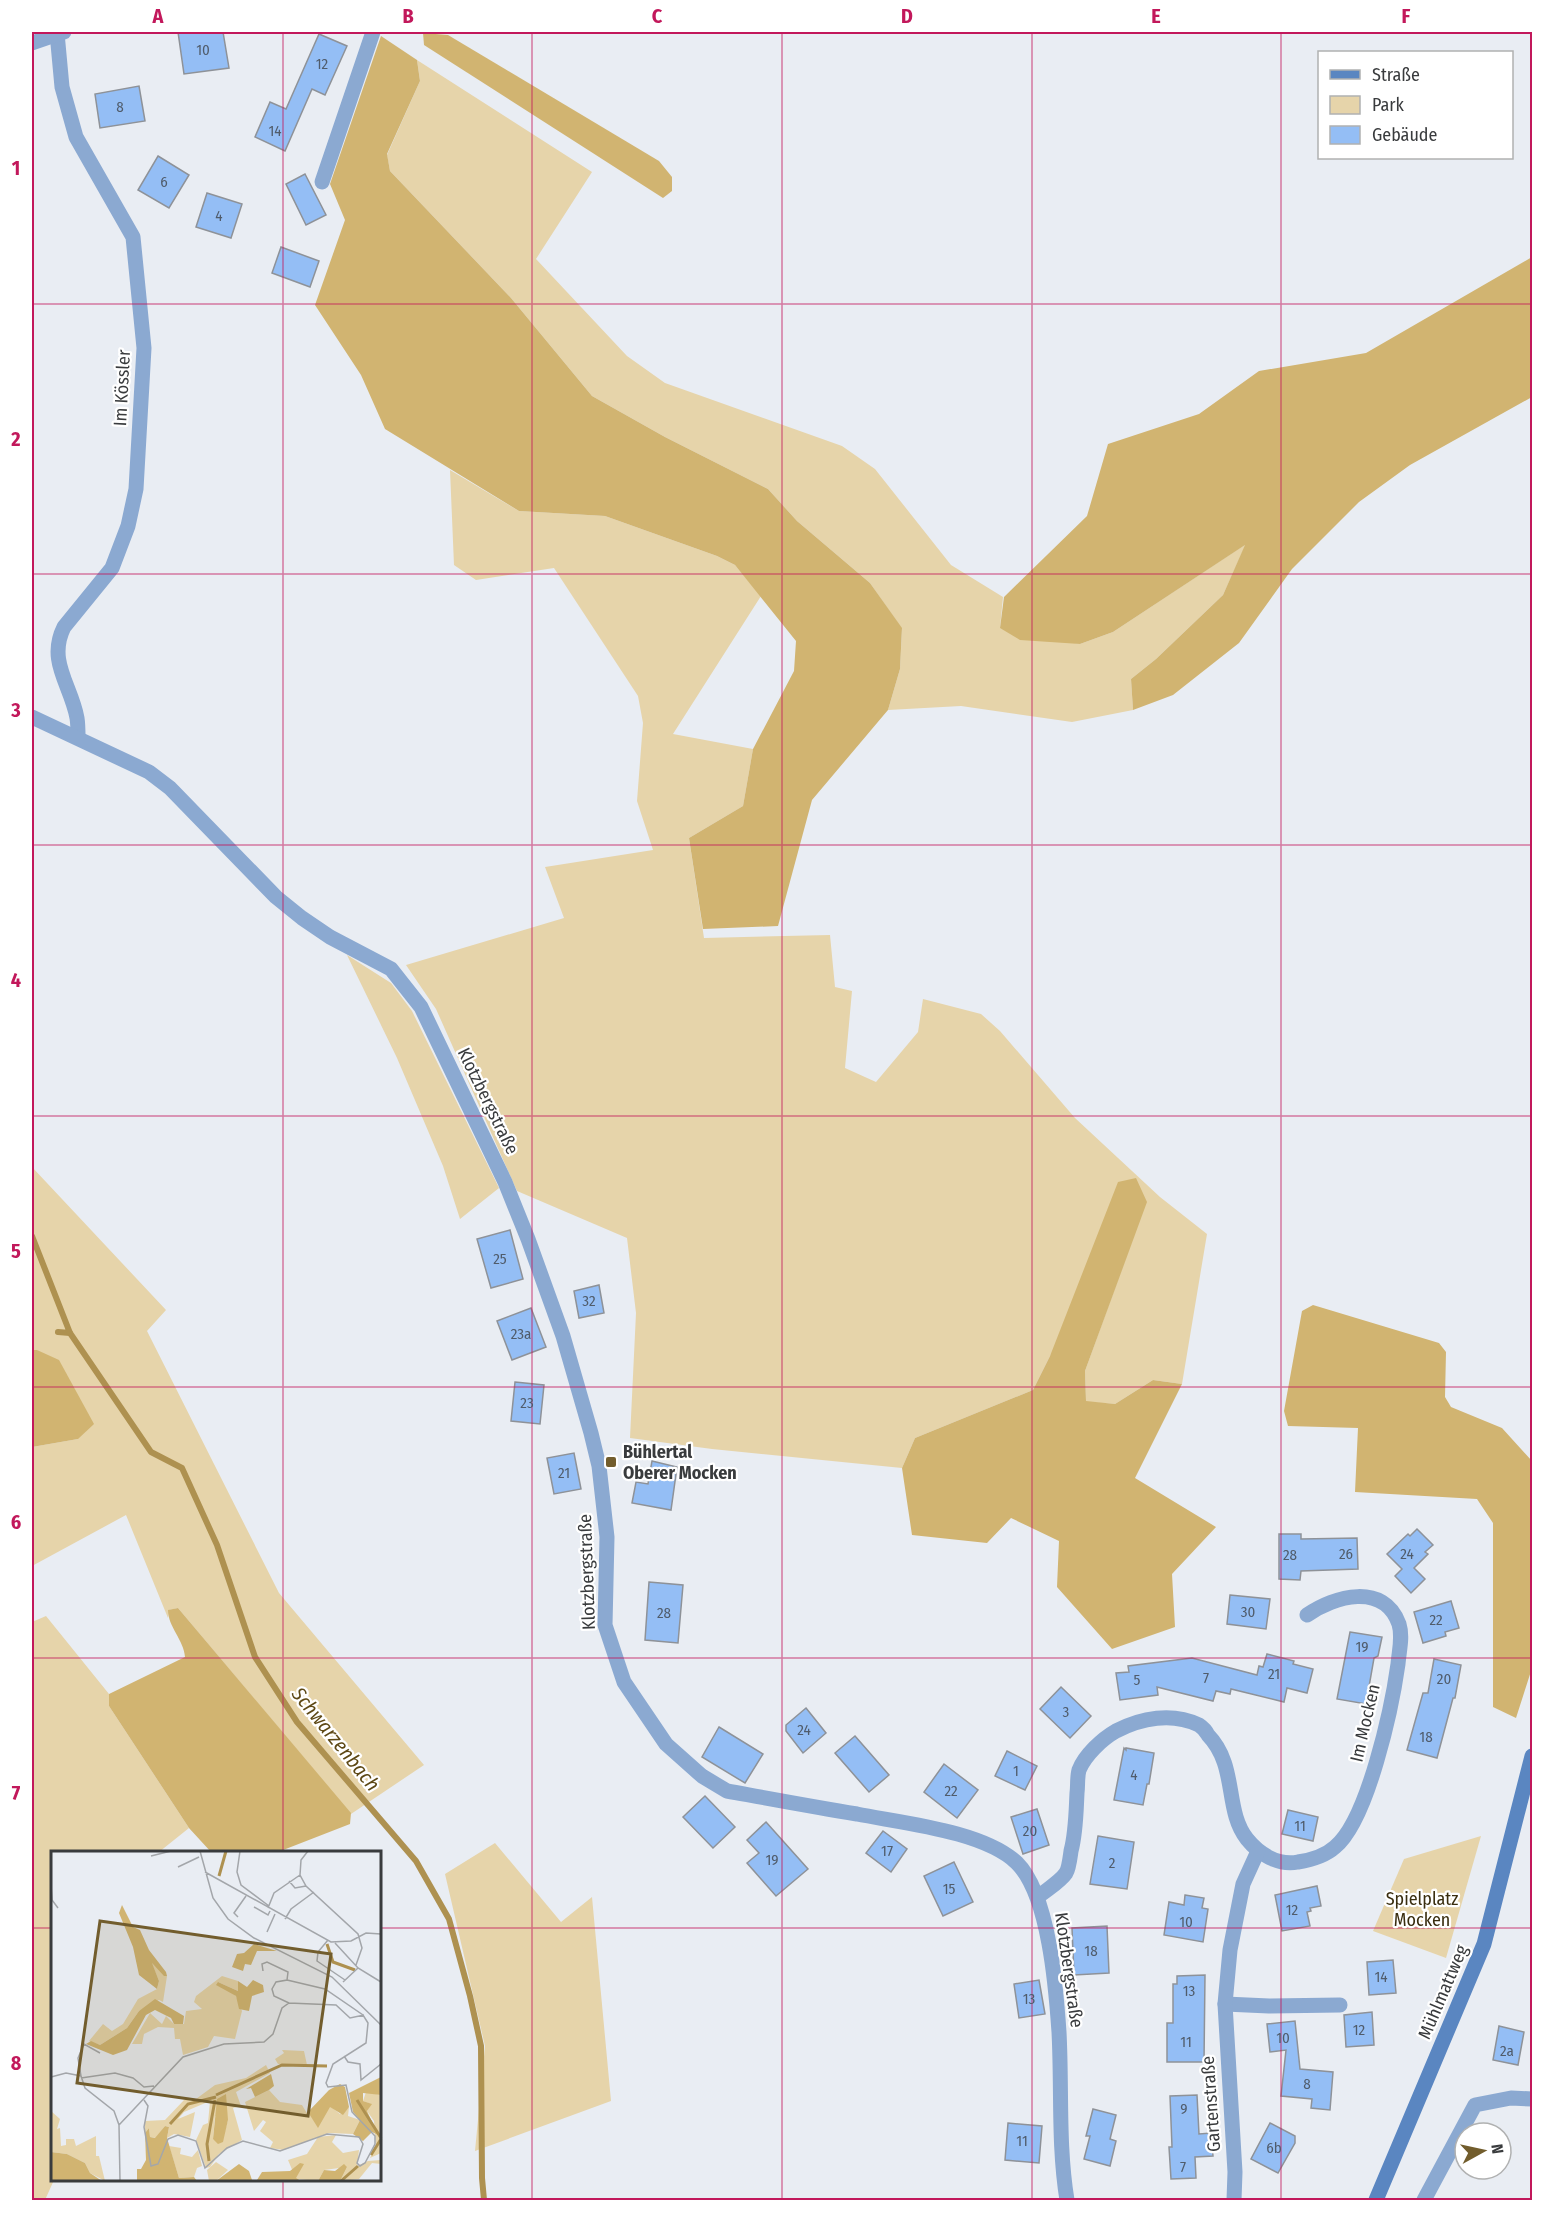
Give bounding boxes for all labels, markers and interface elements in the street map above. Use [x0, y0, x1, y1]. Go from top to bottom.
text: A [152, 4, 165, 28]
text: B [402, 4, 414, 28]
text: C [652, 4, 663, 28]
text: D [901, 4, 913, 28]
text: E [1151, 4, 1161, 28]
text: F [1402, 4, 1411, 28]
house number: 10 [196, 41, 210, 59]
legend [1318, 51, 1513, 159]
house number: 12 [316, 55, 329, 73]
text: Straße [1372, 64, 1420, 86]
text: Park [1372, 94, 1405, 116]
house number: 8 [116, 98, 124, 116]
house number: 14 [268, 122, 282, 140]
text: Gebäude [1372, 124, 1438, 146]
text: 1 [12, 156, 20, 180]
house number: 6 [160, 173, 168, 191]
house number: 4 [215, 207, 223, 225]
street label: Im Kössler [109, 348, 135, 427]
text: 2 [10, 427, 21, 451]
text: 3 [10, 698, 21, 722]
text: 4 [11, 968, 21, 992]
street label: Klotzbergstraße [453, 1044, 523, 1158]
text: 5 [11, 1239, 21, 1263]
house number: 25 [493, 1250, 507, 1268]
house number: 32 [582, 1292, 596, 1310]
house number: 23a [511, 1325, 531, 1343]
house number: 23 [520, 1394, 534, 1412]
place label: Bühlertal Oberer Mocken [623, 1441, 737, 1484]
marker: Bühlertal Oberer Mocken [604, 1455, 618, 1469]
house number: 21 [558, 1464, 570, 1482]
text: 6 [11, 1510, 21, 1534]
street label: Klotzbergstraße [574, 1513, 600, 1630]
house number: 26 [1339, 1545, 1353, 1563]
house number: 24 [1400, 1545, 1414, 1563]
house number: 28 [1283, 1546, 1297, 1564]
house number: 30 [1241, 1603, 1255, 1621]
house number: 28 [657, 1604, 671, 1622]
house number: 22 [1429, 1611, 1443, 1629]
house number: 19 [1355, 1638, 1369, 1656]
house number: 21 [1268, 1665, 1280, 1683]
house number: 7 [1203, 1669, 1209, 1687]
house number: 20 [1437, 1670, 1451, 1688]
house number: 5 [1134, 1671, 1141, 1689]
water label: Schwarzenbach [286, 1682, 385, 1796]
street label: Im Mocken [1345, 1682, 1385, 1764]
house number: 3 [1063, 1703, 1070, 1721]
house number: 24 [797, 1721, 811, 1739]
house number: 18 [1419, 1728, 1433, 1746]
house number: 1 [1013, 1762, 1019, 1780]
house number: 4 [1130, 1766, 1138, 1784]
text: 7 [12, 1781, 21, 1805]
house number: 22 [944, 1782, 958, 1800]
house number: 11 [1294, 1817, 1306, 1835]
house number: 20 [1023, 1822, 1037, 1840]
house number: 17 [881, 1842, 893, 1860]
inset map [51, 1851, 381, 2181]
house number: 19 [765, 1851, 779, 1869]
house number: 2 [1109, 1854, 1116, 1872]
house number: 15 [943, 1880, 955, 1898]
park label: Spielplatz Mocken [1386, 1888, 1458, 1931]
house number: 12 [1286, 1901, 1299, 1919]
street label: Klotzbergstraße [1050, 1911, 1088, 2029]
house number: 10 [1179, 1913, 1193, 1931]
street label: Mühlmattweg [1413, 1941, 1473, 2042]
house number: 18 [1084, 1942, 1098, 1960]
house number: 14 [1374, 1968, 1388, 1986]
house number: 13 [1183, 1982, 1196, 2000]
house number: 13 [1023, 1990, 1036, 2008]
house number: 12 [1353, 2021, 1366, 2039]
house number: 10 [1276, 2029, 1290, 2047]
house number: 11 [1180, 2033, 1192, 2051]
house number: 2a [1500, 2042, 1514, 2060]
text: 8 [11, 2051, 22, 2075]
street label: Gartenstraße [1197, 2055, 1225, 2153]
house number: 8 [1303, 2075, 1311, 2093]
house number: 9 [1180, 2100, 1188, 2118]
north arrow [1453, 2121, 1513, 2181]
house number: 11 [1016, 2132, 1028, 2150]
house number: 6b [1266, 2139, 1282, 2157]
text: N [1487, 2143, 1507, 2155]
house number: 7 [1180, 2158, 1186, 2176]

